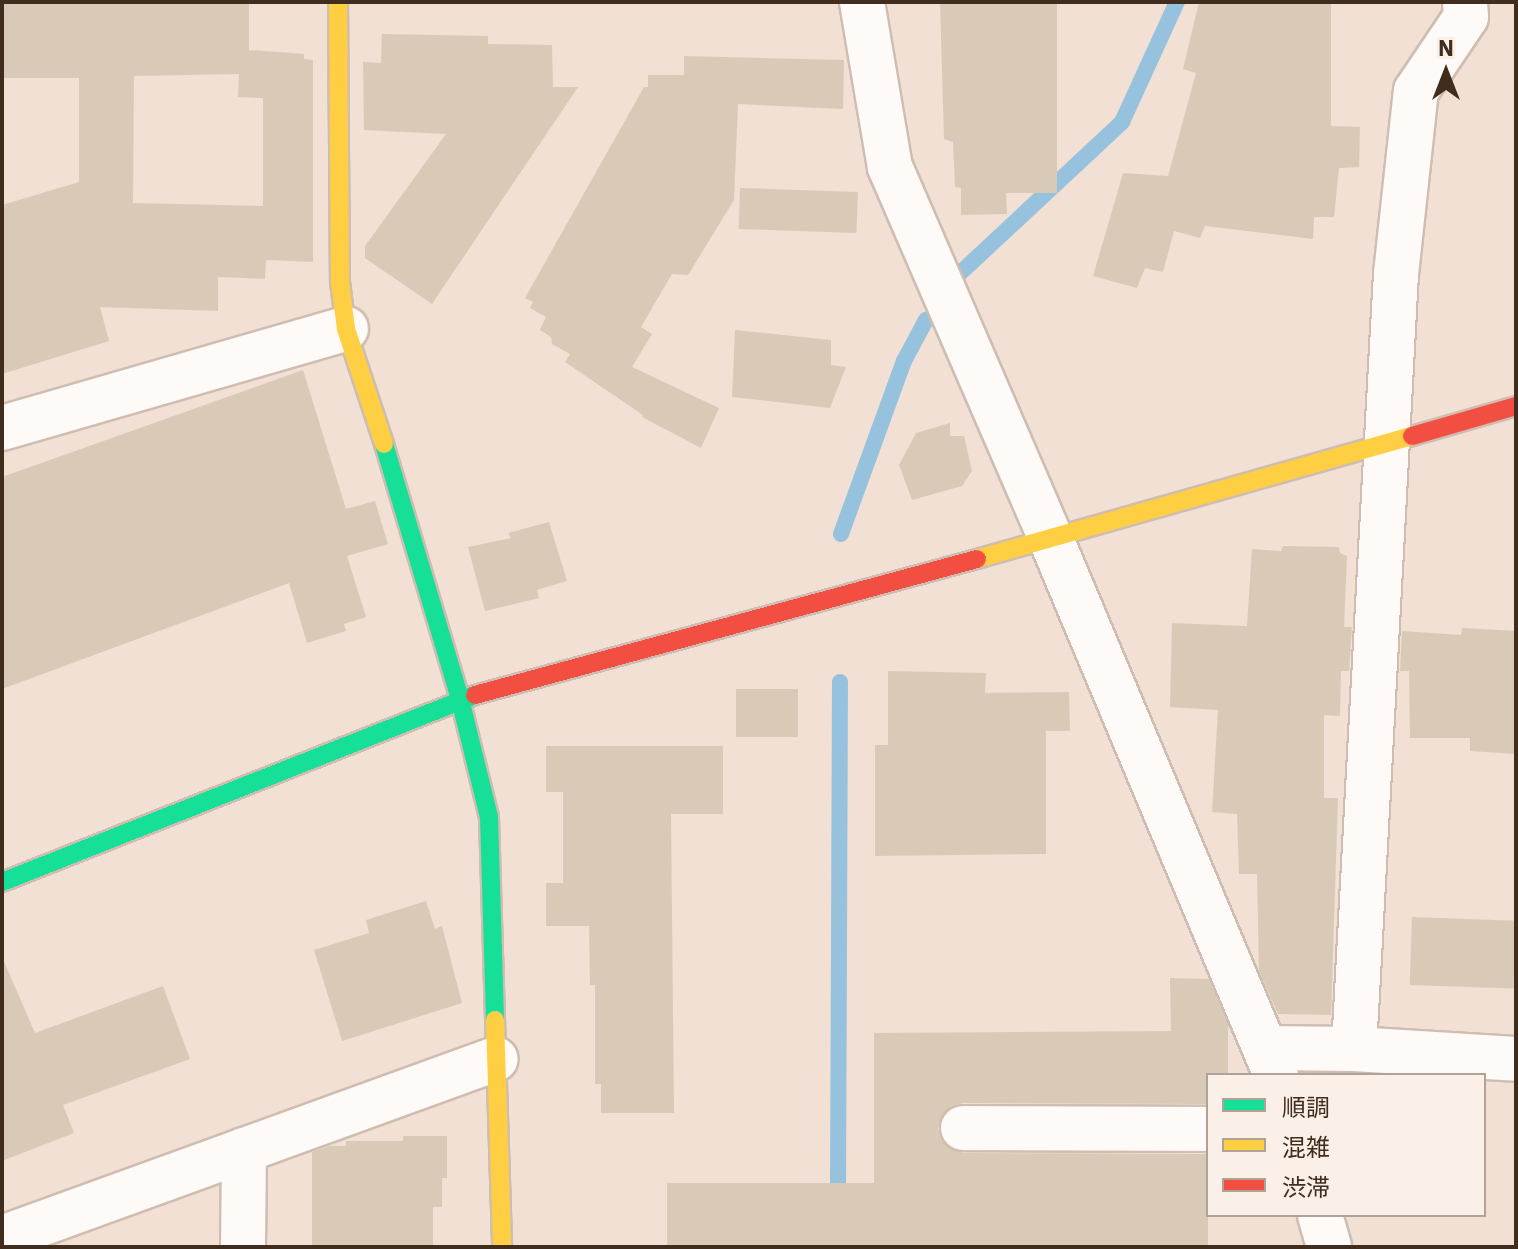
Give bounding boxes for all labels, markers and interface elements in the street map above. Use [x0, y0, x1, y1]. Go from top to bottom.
north arrow [1406, 32, 1486, 112]
text: N [1438, 33, 1454, 62]
legend [1206, 1073, 1486, 1217]
text: 順調 [1282, 1091, 1330, 1123]
text: 混雑 [1282, 1131, 1330, 1163]
text: 渋滞 [1282, 1171, 1330, 1203]

